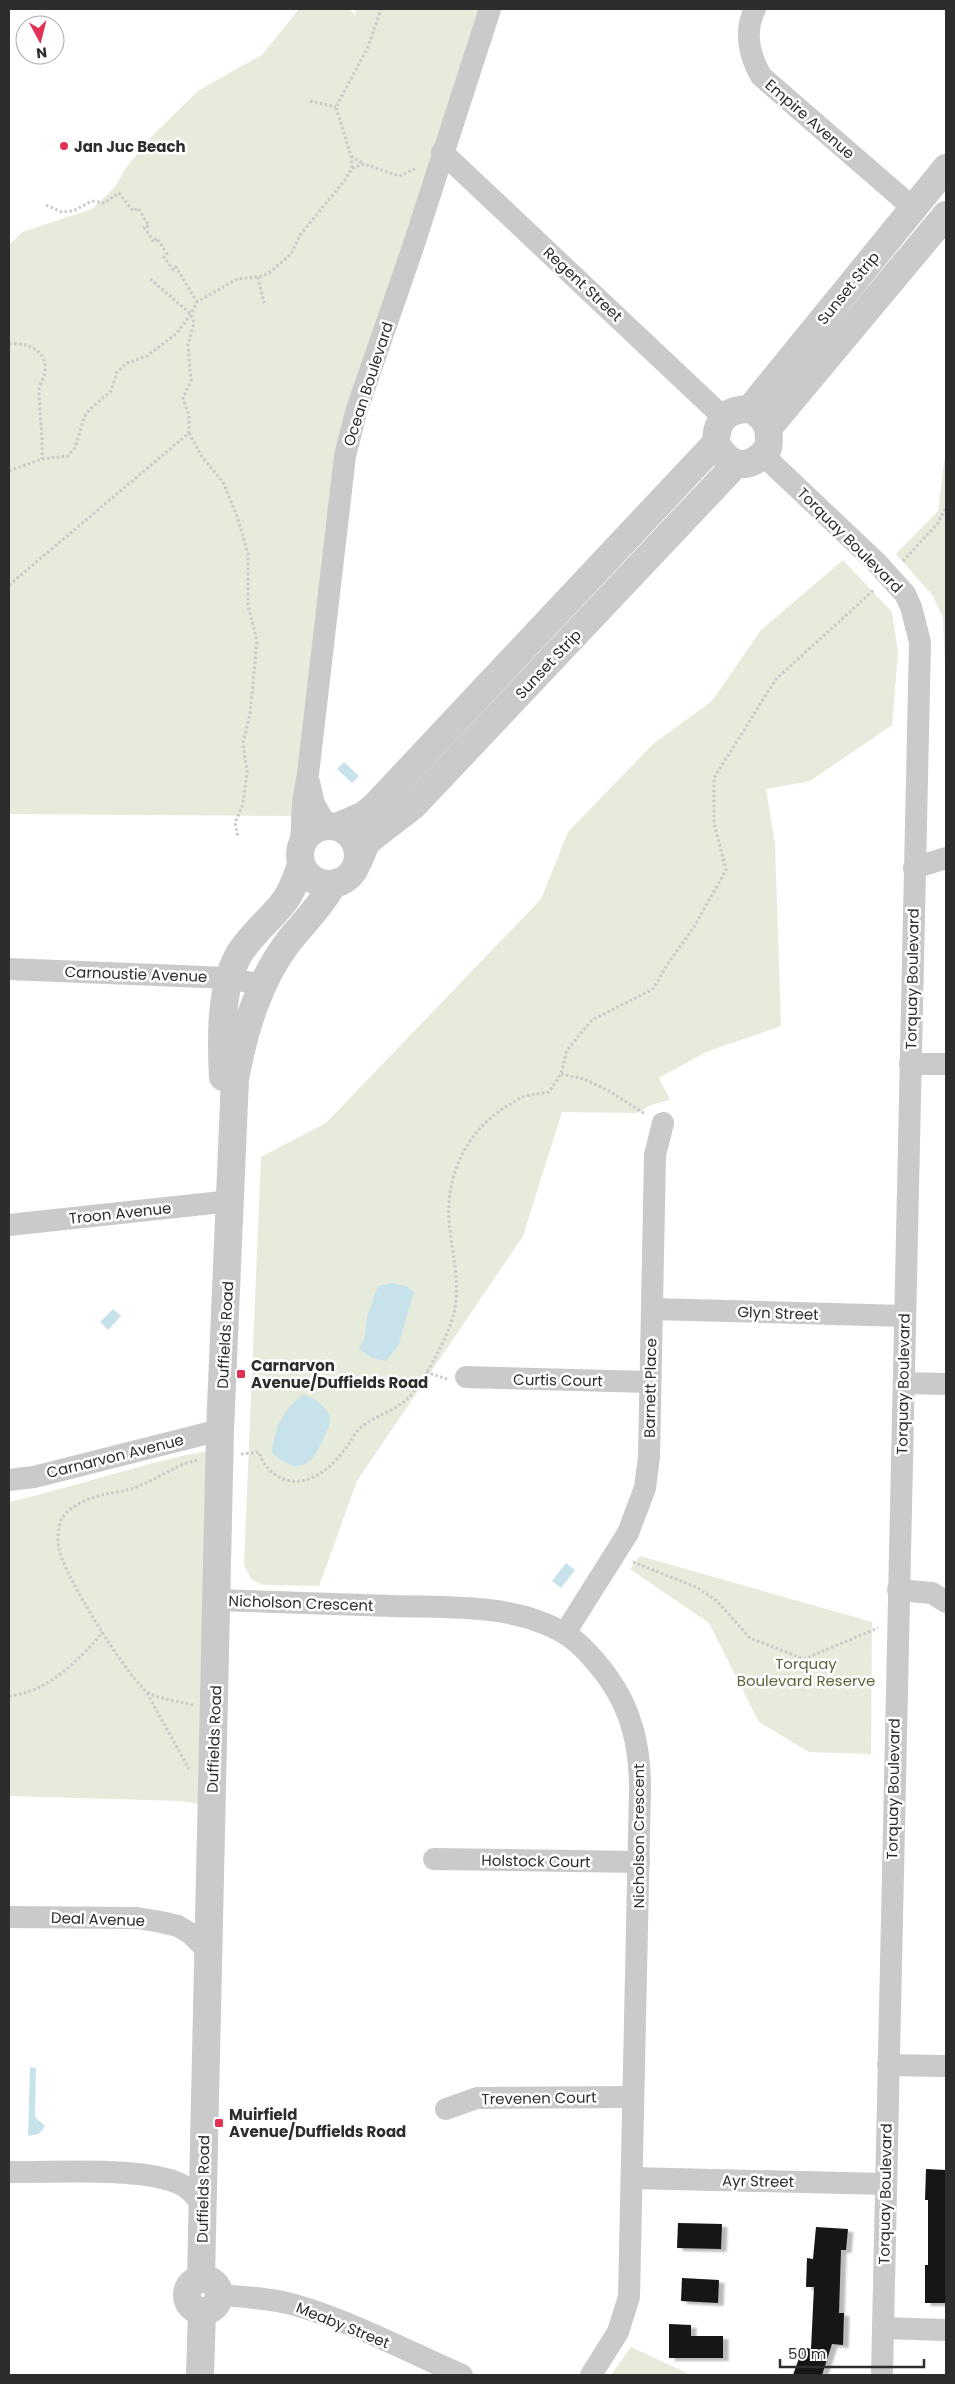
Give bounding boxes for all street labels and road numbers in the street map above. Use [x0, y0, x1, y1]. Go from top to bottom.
street label: Empire Avenue [761, 74, 859, 164]
street label: Regent Street [539, 242, 627, 326]
street label: Sunset Strip [812, 247, 884, 329]
street label: Ocean Boulevard [338, 319, 398, 449]
street label: Torquay Boulevard [793, 483, 907, 597]
street label: Sunset Strip [510, 625, 586, 703]
street label: Torquay Boulevard [900, 908, 924, 1050]
street label: Carnoustie Avenue [64, 961, 208, 987]
street label: Troon Avenue [68, 1197, 172, 1229]
street label: Duffields Road [212, 1281, 238, 1389]
street label: Glyn Street [737, 1301, 819, 1325]
street label: Torquay Boulevard [891, 1313, 915, 1455]
street label: Barnett Place [639, 1338, 661, 1438]
street label: Curtis Court [513, 1369, 603, 1391]
street label: Carnarvon Avenue [44, 1429, 186, 1483]
street label: Nicholson Crescent [228, 1590, 374, 1616]
street label: Duffields Road [202, 1685, 226, 1793]
street label: Torquay Boulevard [881, 1718, 905, 1860]
street label: Nicholson Crescent [628, 1763, 649, 1909]
street label: Holstock Court [481, 1850, 591, 1872]
street label: Deal Avenue [51, 1907, 145, 1931]
street label: Trevenen Court [481, 2086, 597, 2110]
street label: Torquay Boulevard [873, 2123, 897, 2265]
street label: Duffields Road [192, 2135, 214, 2243]
street label: Ayr Street [722, 2170, 794, 2192]
street label: Meaby Street [293, 2297, 393, 2353]

